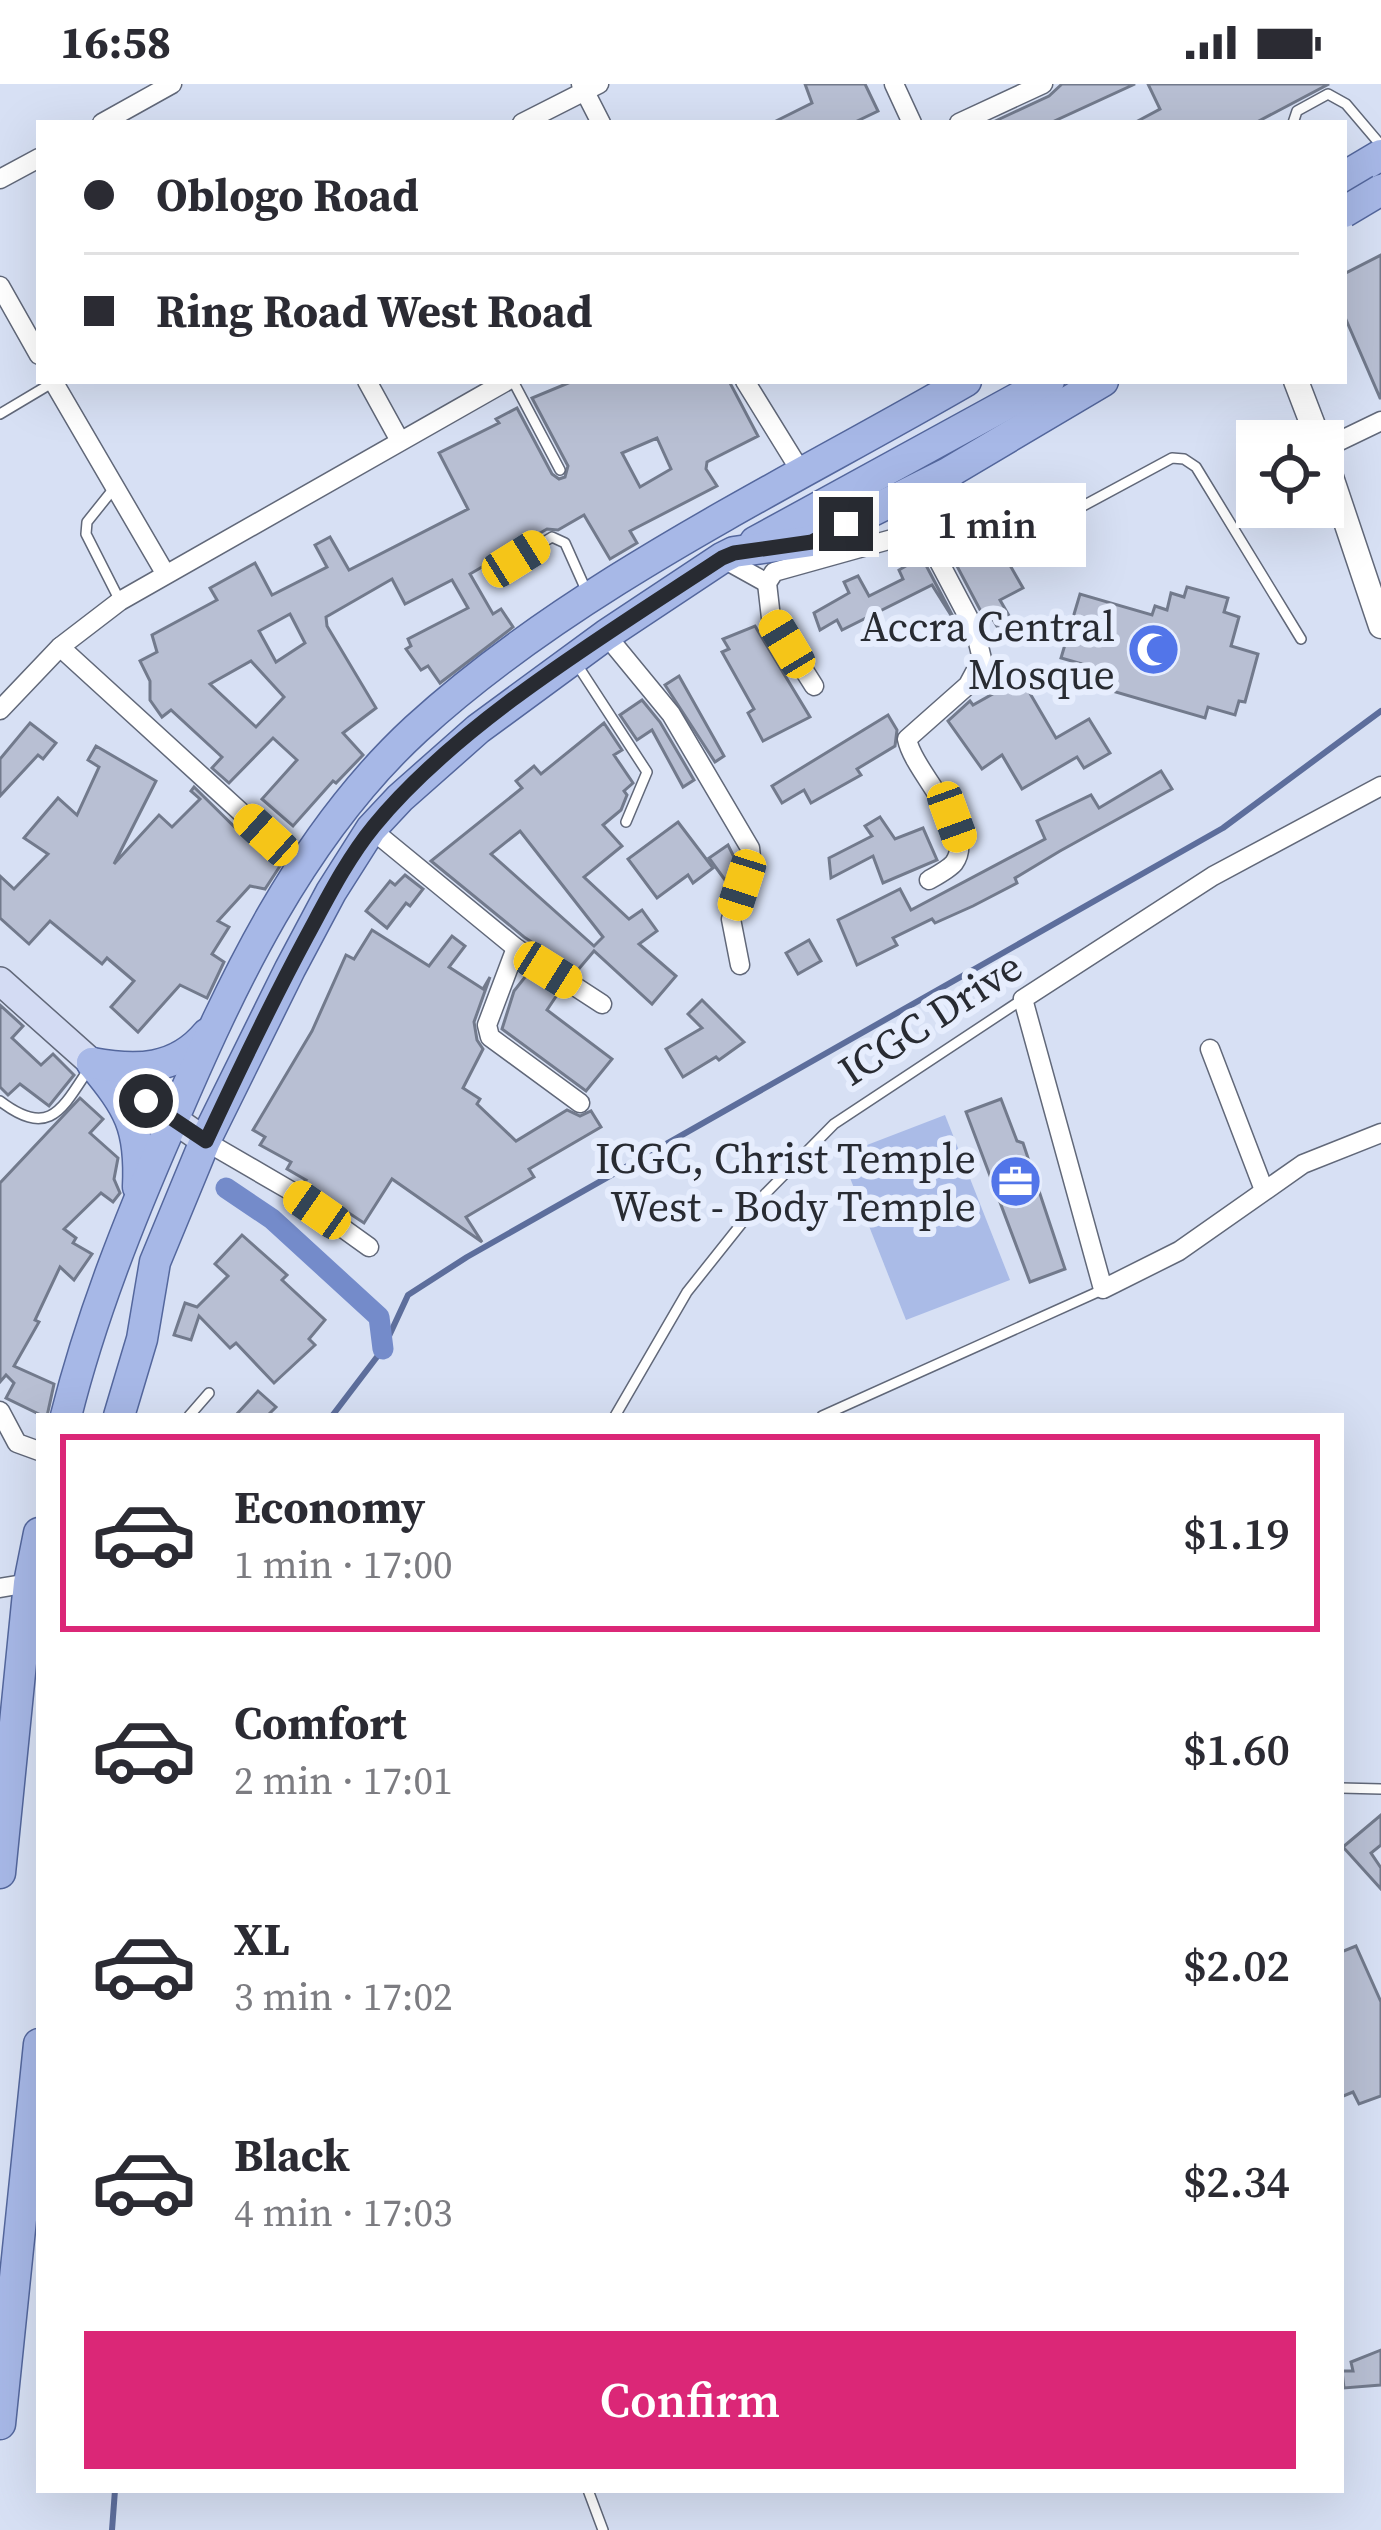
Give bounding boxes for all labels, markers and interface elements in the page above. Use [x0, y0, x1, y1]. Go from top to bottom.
text: 16:58 [60, 11, 171, 73]
text: Oblogo Road [156, 164, 419, 226]
text: Ring Road West Road [156, 280, 593, 342]
map controls [1236, 420, 1344, 528]
button: locate [1236, 420, 1344, 528]
callout: 1 min [888, 482, 1086, 566]
route end [819, 497, 873, 551]
text: 1 min [937, 498, 1037, 551]
car [476, 525, 556, 593]
place label: Accra Central Mosque [860, 597, 1115, 703]
car [753, 604, 821, 684]
mosque icon: Accra Central Mosque [1126, 622, 1182, 678]
car [923, 777, 981, 857]
car [227, 798, 305, 872]
car [714, 845, 770, 925]
car [508, 936, 588, 1004]
street label: ICGC Drive [827, 937, 1033, 1099]
route start [119, 1074, 173, 1128]
place label: ICGC, Christ Temple West - Body Temple [595, 1129, 976, 1235]
office icon: ICGC, Christ Temple West - Body Temple [987, 1154, 1043, 1210]
car [277, 1175, 357, 1245]
text: Economy [234, 1476, 425, 1538]
icon: car [90, 1479, 198, 1587]
text: $1.19 [1183, 1502, 1290, 1564]
text: 1 min · 17:00 [234, 1538, 453, 1591]
text: Comfort [234, 1692, 407, 1754]
icon: car [90, 1695, 198, 1803]
text: $1.60 [1183, 1718, 1290, 1780]
text: 2 min · 17:01 [234, 1754, 453, 1807]
text: XL [234, 1908, 290, 1970]
icon: car [90, 1911, 198, 2019]
text: $2.02 [1183, 1934, 1290, 1996]
text: 3 min · 17:02 [234, 1970, 453, 2023]
text: Black [234, 2124, 350, 2186]
icon: car [90, 2127, 198, 2235]
text: $2.34 [1183, 2150, 1290, 2212]
text: 4 min · 17:03 [234, 2186, 453, 2239]
button: Confirm [84, 2331, 1296, 2469]

